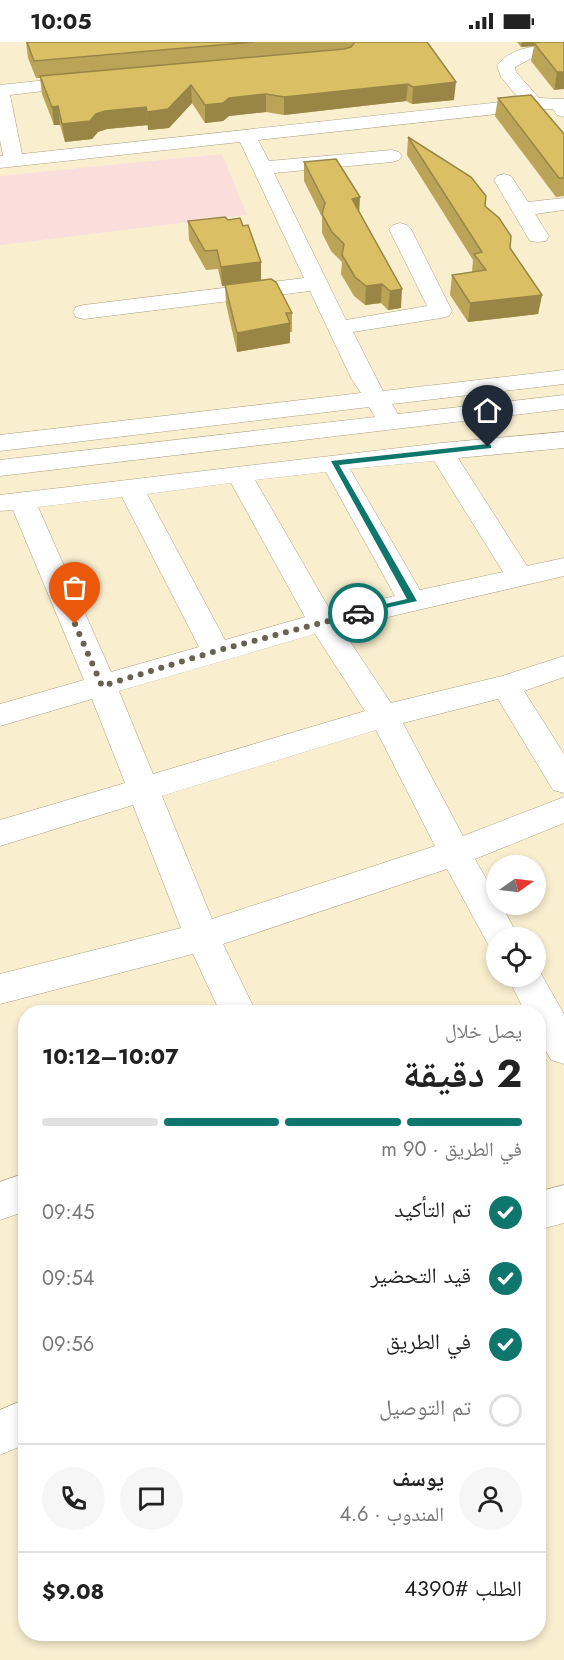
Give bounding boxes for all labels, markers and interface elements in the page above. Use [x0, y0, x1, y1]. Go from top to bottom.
text: 10:05 [30, 5, 92, 37]
pin [462, 385, 513, 447]
icon: home [471, 394, 504, 427]
pin [49, 562, 100, 624]
icon: bag [58, 571, 91, 604]
courier [328, 583, 388, 643]
icon: car [342, 597, 375, 630]
north arrow [486, 855, 546, 915]
map controls [486, 855, 546, 987]
button: locate [486, 927, 546, 987]
text: يصل خلال [445, 1017, 522, 1046]
text: 10:07–10:12 [42, 1040, 178, 1072]
text: 2 دقيقة [403, 1045, 522, 1102]
text: في الطريق · 90 m [381, 1135, 522, 1164]
text: تم التأكيد [394, 1193, 471, 1225]
icon: check [489, 1196, 522, 1229]
text: 09:45 [42, 1198, 94, 1227]
text: قيد التحضير [370, 1259, 471, 1291]
icon: check [489, 1262, 522, 1295]
text: 09:54 [42, 1264, 94, 1293]
text: في الطريق [386, 1325, 471, 1357]
icon: check [489, 1328, 522, 1361]
text: 09:56 [42, 1330, 94, 1359]
text: تم التوصيل [379, 1391, 471, 1423]
text: يوسف [392, 1462, 444, 1494]
button: phone [42, 1467, 105, 1530]
button: chat [120, 1467, 183, 1530]
button: person [459, 1467, 522, 1530]
text: المندوب · 4.6 [339, 1500, 444, 1529]
text: الطلب #4390 [404, 1572, 522, 1604]
text: $9.08 [42, 1575, 104, 1607]

